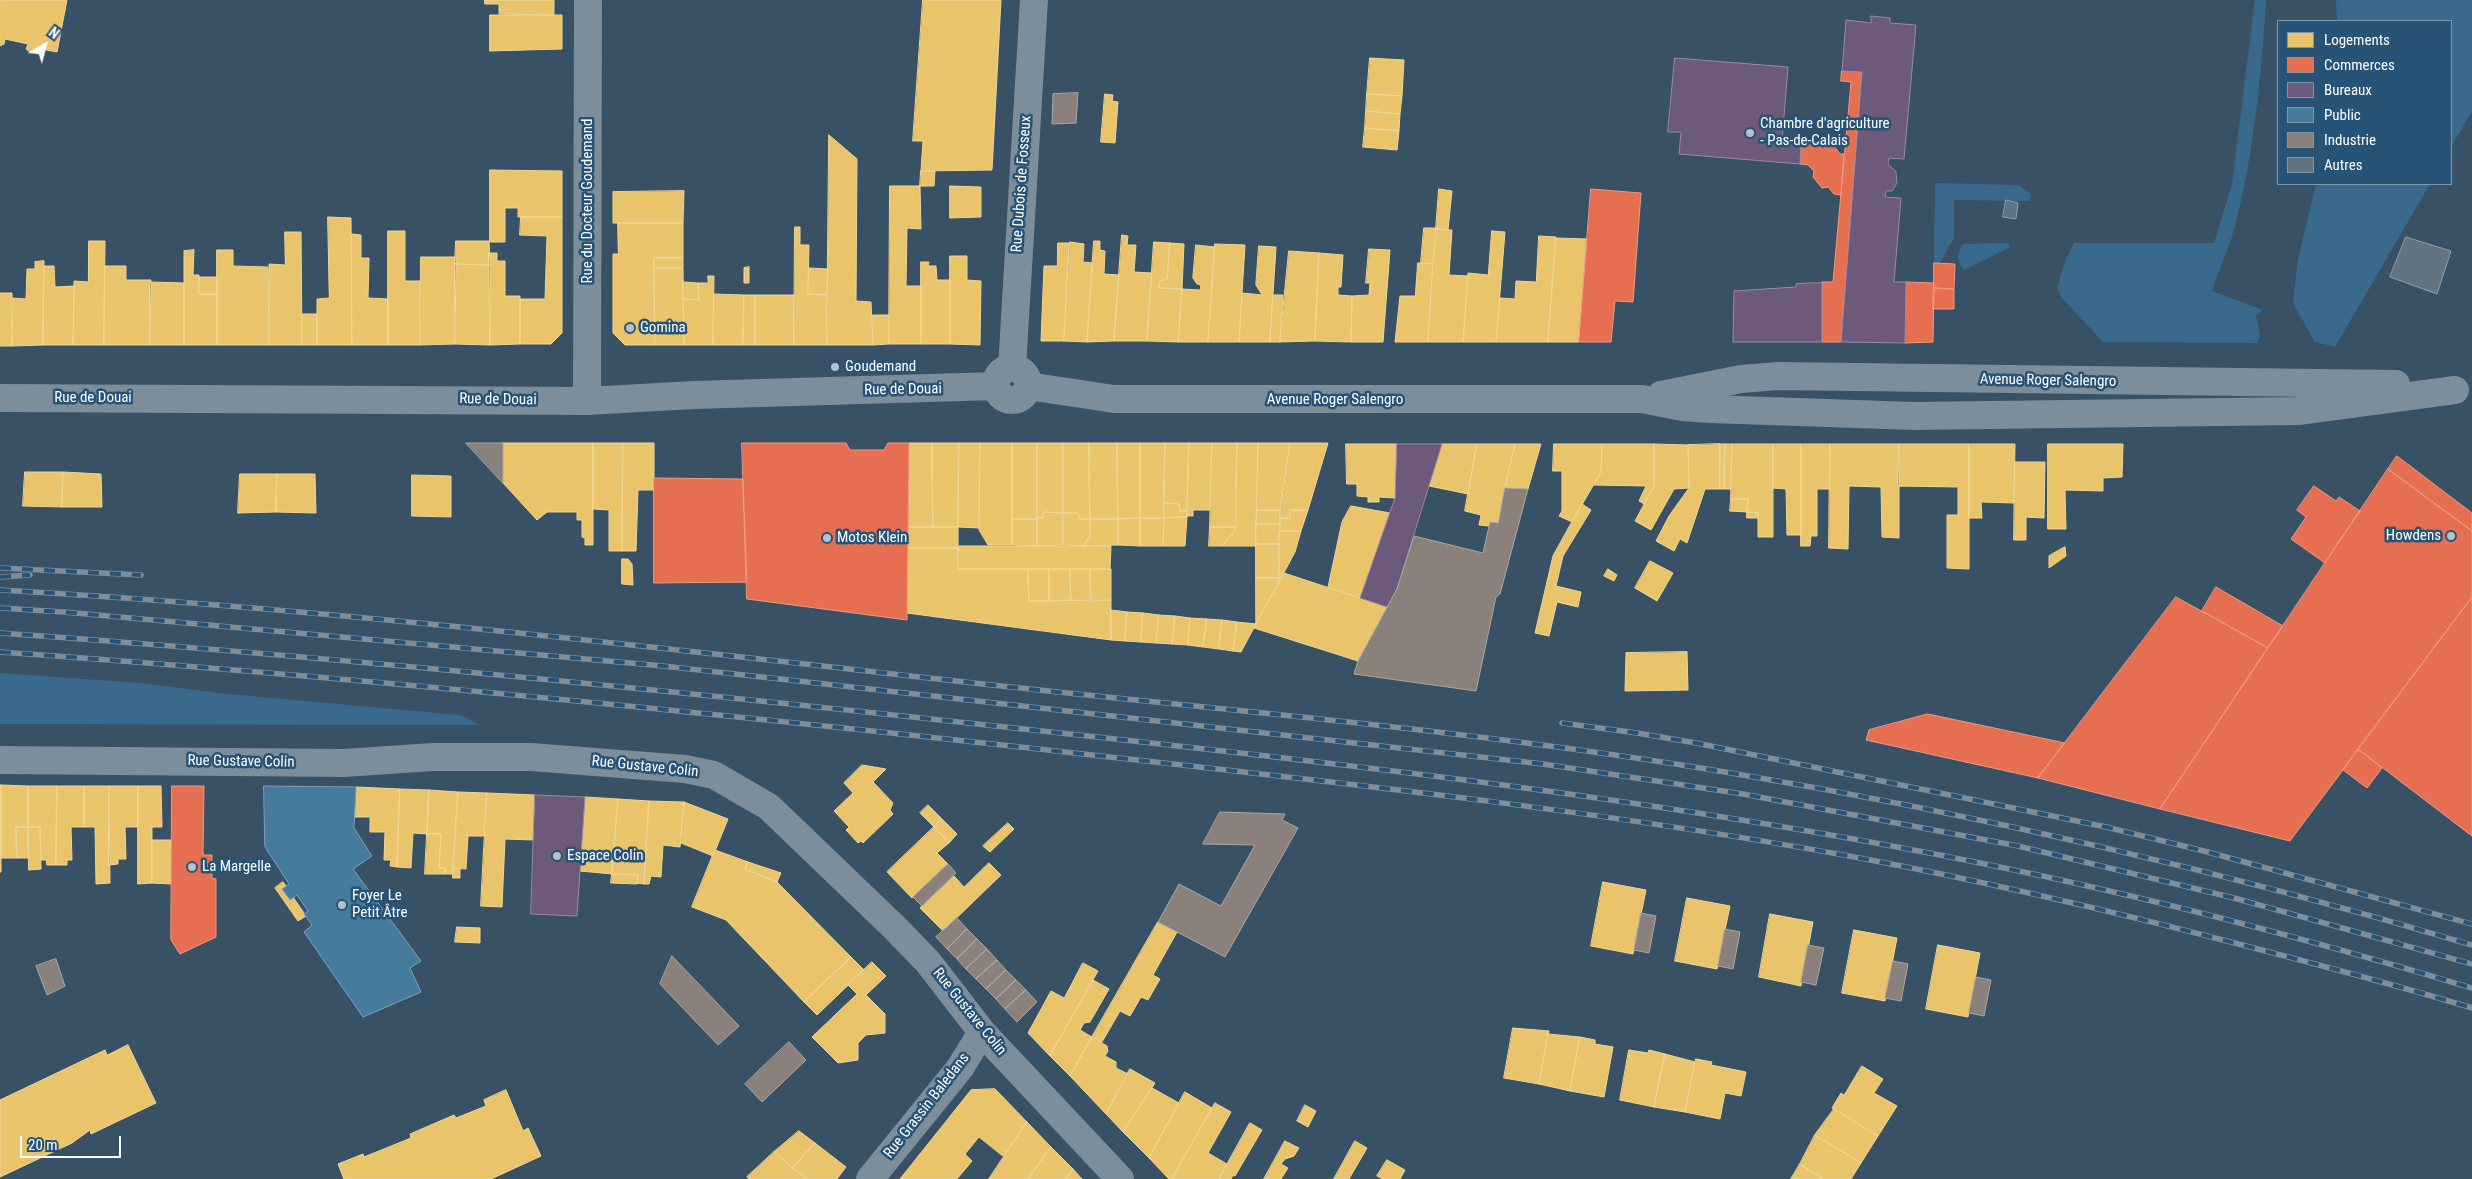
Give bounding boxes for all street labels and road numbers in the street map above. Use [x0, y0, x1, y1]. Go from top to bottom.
street label: Rue Dubois de Fosseux [1008, 115, 1036, 253]
street label: Rue du Docteur Goudemand [579, 119, 597, 283]
street label: Avenue Roger Salengro [1980, 371, 2116, 391]
street label: Rue de Douai [864, 380, 942, 400]
street label: Rue de Douai [54, 389, 132, 407]
street label: Rue de Douai [459, 390, 537, 410]
street label: Avenue Roger Salengro [1267, 391, 1403, 409]
street label: Rue Gustave Colin [187, 752, 295, 772]
street label: Rue Gustave Colin [591, 752, 699, 782]
street label: Rue Gustave Colin [928, 965, 1010, 1059]
street label: Rue Grassin Baledans [880, 1050, 974, 1162]

